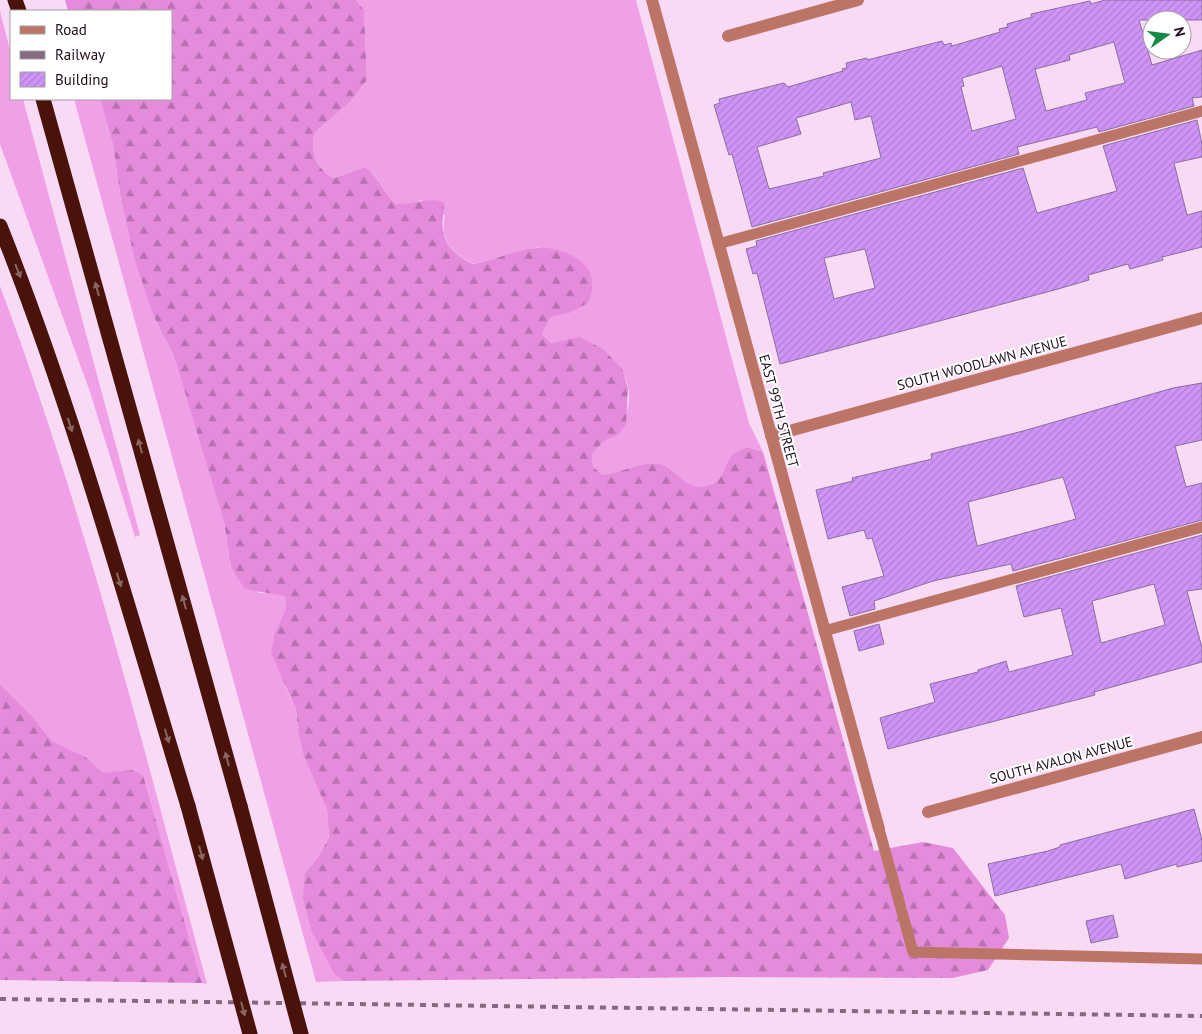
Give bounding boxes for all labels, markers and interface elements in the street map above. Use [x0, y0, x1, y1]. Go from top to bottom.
legend [10, 10, 172, 100]
north arrow [1142, 10, 1192, 60]
text: Road [55, 20, 87, 39]
text: N [1170, 25, 1189, 38]
text: Railway [55, 45, 105, 64]
text: Building [55, 70, 109, 89]
one-way arrow [14, 264, 22, 279]
one-way arrow [93, 281, 101, 297]
street label: SOUTH WOODLAWN AVENUE [895, 332, 1069, 394]
street label: EAST 99TH STREET [755, 352, 803, 470]
one-way arrow [67, 418, 74, 433]
one-way arrow [136, 438, 144, 453]
one-way arrow [115, 573, 123, 588]
one-way arrow [179, 595, 187, 610]
one-way arrow [163, 728, 171, 743]
street label: SOUTH AVALON AVENUE [988, 732, 1134, 788]
one-way arrow [223, 751, 231, 766]
one-way arrow [197, 845, 205, 860]
one-way arrow [280, 962, 288, 978]
one-way arrow [240, 1002, 248, 1017]

